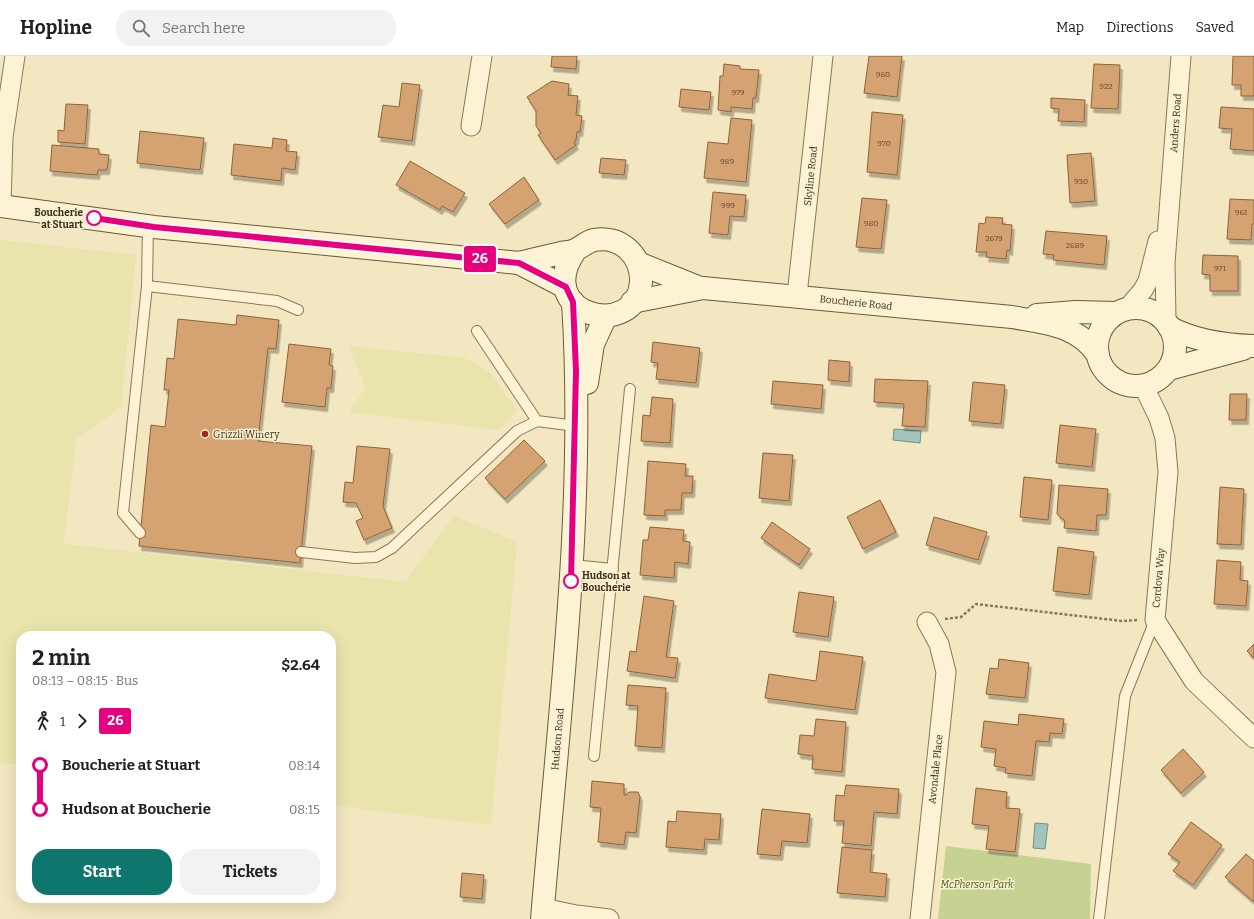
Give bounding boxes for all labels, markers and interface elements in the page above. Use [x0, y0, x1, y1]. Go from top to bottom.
search box [116, 10, 396, 46]
text: Hopline [20, 16, 92, 39]
icon: search [130, 17, 152, 39]
text: Search here [162, 19, 245, 37]
text: Map [1056, 19, 1084, 36]
text: Directions [1106, 19, 1174, 36]
text: Saved [1196, 19, 1234, 36]
house number: 960 [876, 70, 890, 79]
house number: 922 [1099, 82, 1113, 91]
house number: 979 [731, 88, 745, 97]
street label: Anders Road [1168, 93, 1184, 153]
house number: 970 [877, 139, 891, 148]
street label: Skyline Road [802, 146, 820, 207]
house number: 989 [720, 157, 734, 166]
house number: 930 [1074, 177, 1088, 186]
house number: 999 [721, 201, 735, 210]
place label: Boucherie at Stuart [34, 207, 84, 231]
house number: 961 [1235, 208, 1248, 217]
marker: Boucherie at Stuart [86, 210, 102, 226]
house number: 980 [864, 219, 878, 228]
house number: 2679 [985, 234, 1003, 243]
house number: 2689 [1066, 241, 1085, 250]
line badge: 26 [462, 246, 498, 272]
text: 26 [472, 250, 488, 267]
house number: 971 [1214, 264, 1227, 273]
street label: Boucherie Road [819, 293, 893, 313]
marker: Grizzli Winery [200, 429, 210, 439]
place label: Grizzli Winery [213, 429, 280, 441]
street label: Cordova Way [1150, 547, 1168, 608]
place label: Hudson at Boucherie [582, 570, 631, 594]
marker: Hudson at Boucherie [563, 573, 579, 589]
text: 2 min [32, 644, 91, 671]
text: $2.64 [281, 656, 320, 674]
text: 08:13 – 08:15 · Bus [32, 673, 138, 688]
street label: Hudson Road [549, 707, 567, 771]
icon: walk [32, 710, 54, 732]
icon: forward [71, 710, 93, 732]
text: 26 [107, 712, 123, 729]
text: 1 [60, 714, 65, 729]
street label: Avondale Place [926, 734, 946, 804]
text: Boucherie at Stuart [62, 756, 201, 774]
text: 08:14 [288, 758, 320, 773]
text: Hudson at Boucherie [62, 800, 211, 818]
text: 08:15 [289, 802, 320, 817]
button: Start [32, 849, 172, 895]
button: Tickets [180, 849, 320, 895]
park label: McPherson Park [940, 879, 1014, 891]

